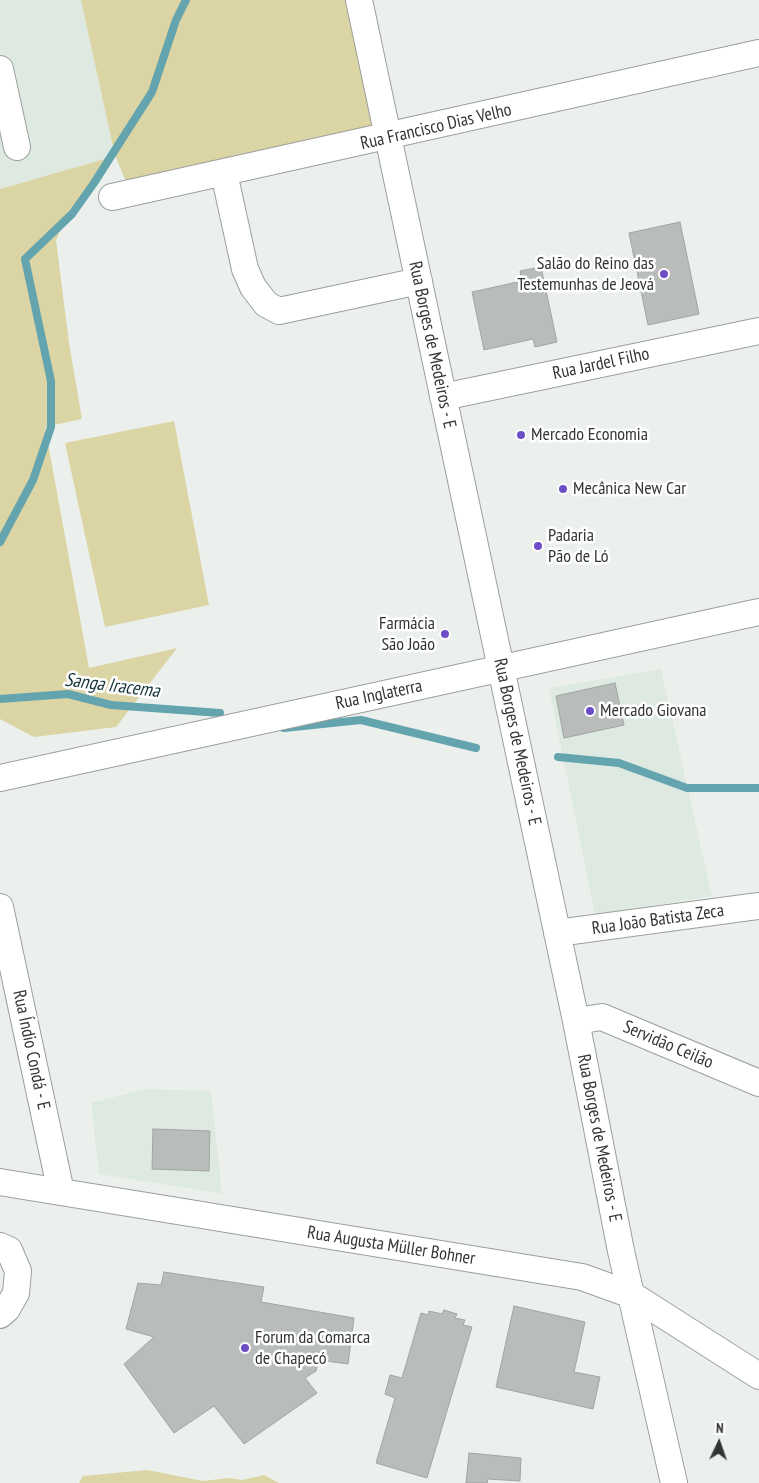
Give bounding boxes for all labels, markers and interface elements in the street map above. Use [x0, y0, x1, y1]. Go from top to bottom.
street label: Rua Francisco Dias Velho [358, 99, 514, 155]
place label: Salão do Reino das Testemunhas de Jeová [517, 253, 654, 296]
street label: Rua Borges de Medeiros - E [404, 260, 460, 430]
marker: Salão do Reino das Testemunhas de Jeová [658, 268, 670, 280]
street label: Rua Jardel Filho [551, 343, 651, 385]
place label: Mercado Economia [531, 424, 648, 446]
marker: Mercado Economia [515, 429, 527, 441]
place label: Mecânica New Car [573, 478, 686, 500]
marker: Mecânica New Car [557, 483, 569, 495]
place label: Padaria Pão de Ló [548, 525, 608, 568]
marker: Padaria Pão de Ló [532, 540, 544, 552]
place label: Farmácia São João [379, 613, 435, 656]
marker: Farmácia São João [439, 628, 451, 640]
street label: Rua Borges de Medeiros - E [489, 657, 545, 827]
water label: Sanga Iracema [63, 669, 161, 703]
street label: Rua Inglaterra [334, 675, 424, 715]
place label: Mercado Giovana [600, 700, 706, 722]
marker: Mercado Giovana [584, 705, 596, 717]
street label: Rua João Batista Zeca [591, 900, 725, 940]
street label: Rua Índio Condá - E [8, 988, 54, 1112]
street label: Servidão Ceilão [620, 1016, 716, 1074]
street label: Rua Borges de Medeiros - E [572, 1052, 626, 1224]
street label: Rua Augusta Müller Bohner [305, 1222, 477, 1270]
place label: Forum da Comarca de Chapecó [255, 1327, 370, 1370]
marker: Forum da Comarca de Chapecó [239, 1342, 251, 1354]
north arrow [694, 1418, 744, 1468]
text: N [716, 1419, 724, 1437]

